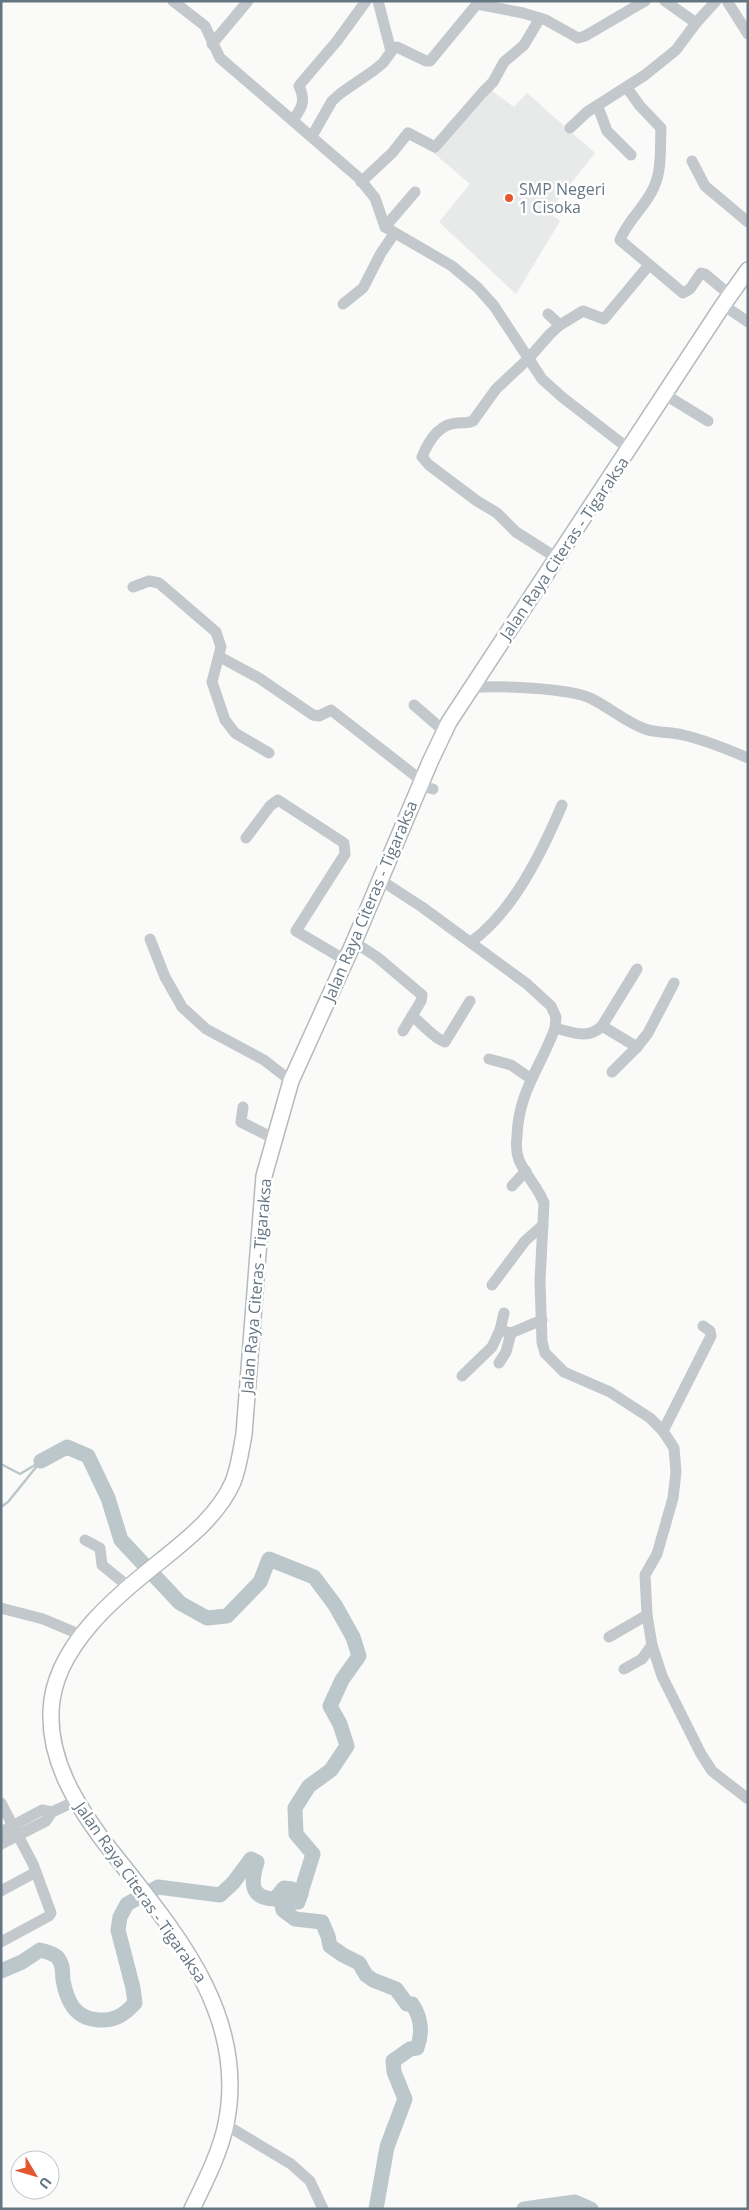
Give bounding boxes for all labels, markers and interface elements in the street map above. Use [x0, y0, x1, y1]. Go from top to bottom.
place label: SMP Negeri 1 Cisoka [519, 178, 605, 218]
marker: SMP Negeri 1 Cisoka [503, 192, 515, 204]
street label: Jalan Raya Citeras - Tigaraksa [493, 452, 634, 645]
street label: Jalan Raya Citeras - Tigaraksa [317, 797, 422, 1007]
street label: Jalan Raya Citeras - Tigaraksa [235, 1177, 276, 1397]
street label: Jalan Raya Citeras - Tigaraksa [69, 1796, 212, 1987]
north arrow [10, 2150, 60, 2200]
text: U [35, 2173, 56, 2193]

